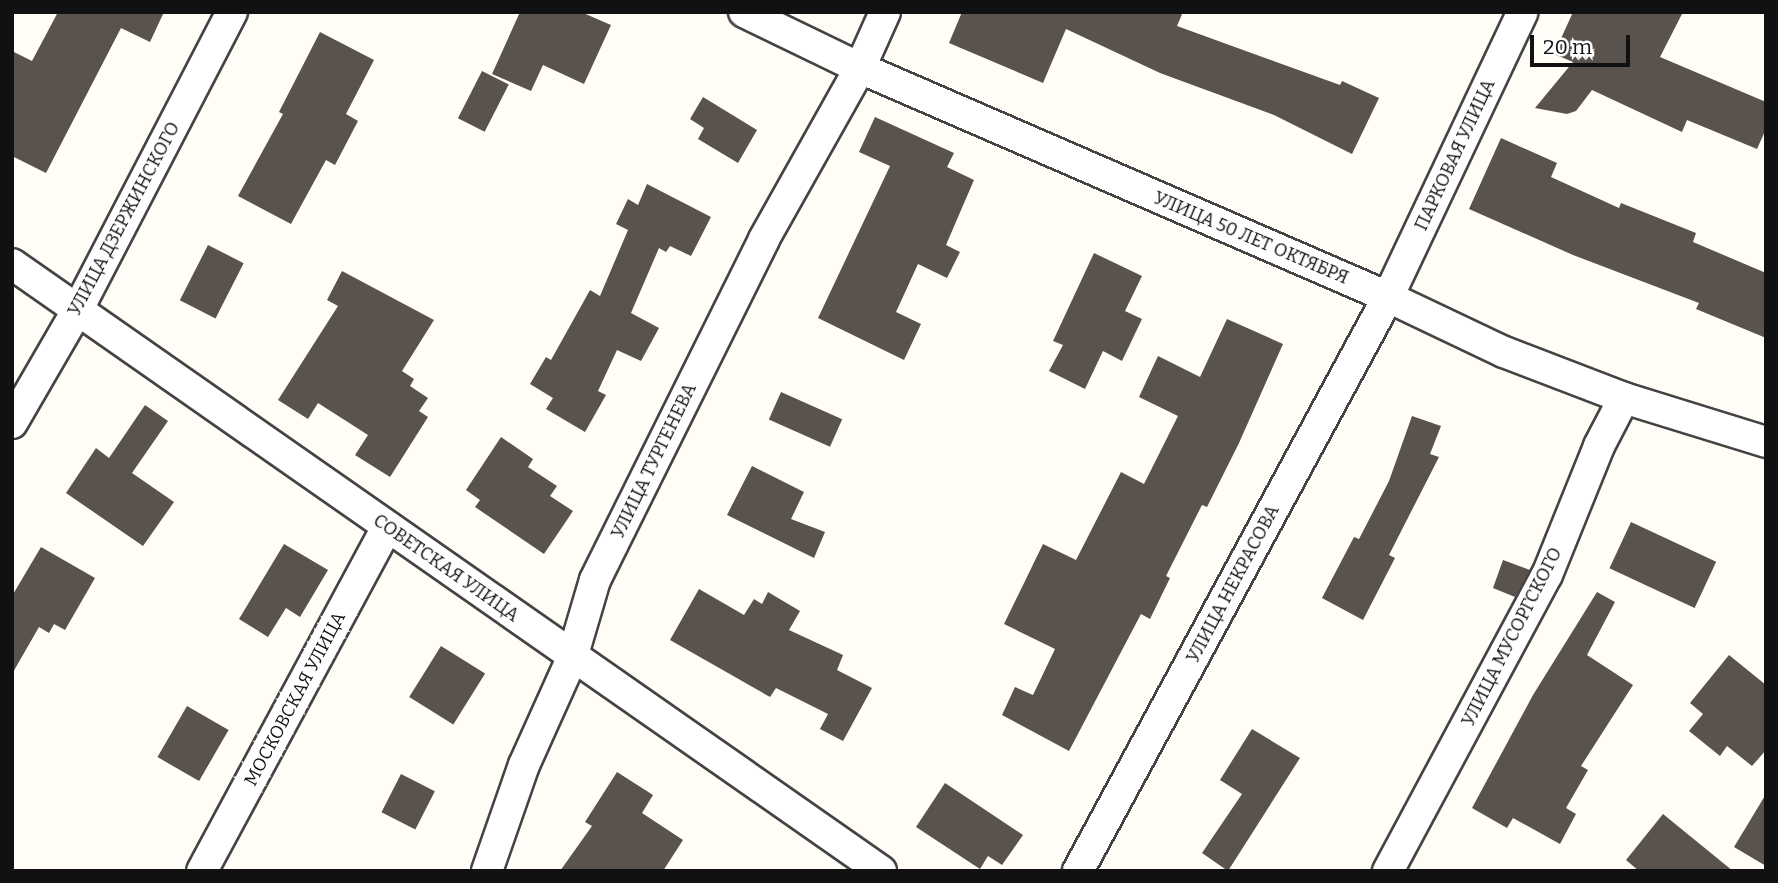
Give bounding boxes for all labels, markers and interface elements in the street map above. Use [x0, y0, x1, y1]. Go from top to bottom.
scale bar [1533, 21, 1633, 65]
text: 20 m [1543, 34, 1592, 60]
street label: ПАРКОВАЯ УЛИЦА [1410, 76, 1500, 234]
street label: УЛИЦА ДЗЕРЖИНСКОГО [64, 118, 184, 320]
street label: УЛИЦА 50 ЛЕТ ОКТЯБРЯ [1150, 187, 1352, 289]
street label: УЛИЦА ТУРГЕНЕВА [607, 380, 701, 542]
street label: УЛИЦА НЕКРАСОВА [1182, 501, 1284, 667]
street label: СОВЕТСКАЯ УЛИЦА [369, 510, 523, 626]
street label: УЛИЦА МУСОРГСКОГО [1457, 544, 1567, 730]
street label: МОСКОВСКАЯ УЛИЦА [240, 608, 350, 790]

